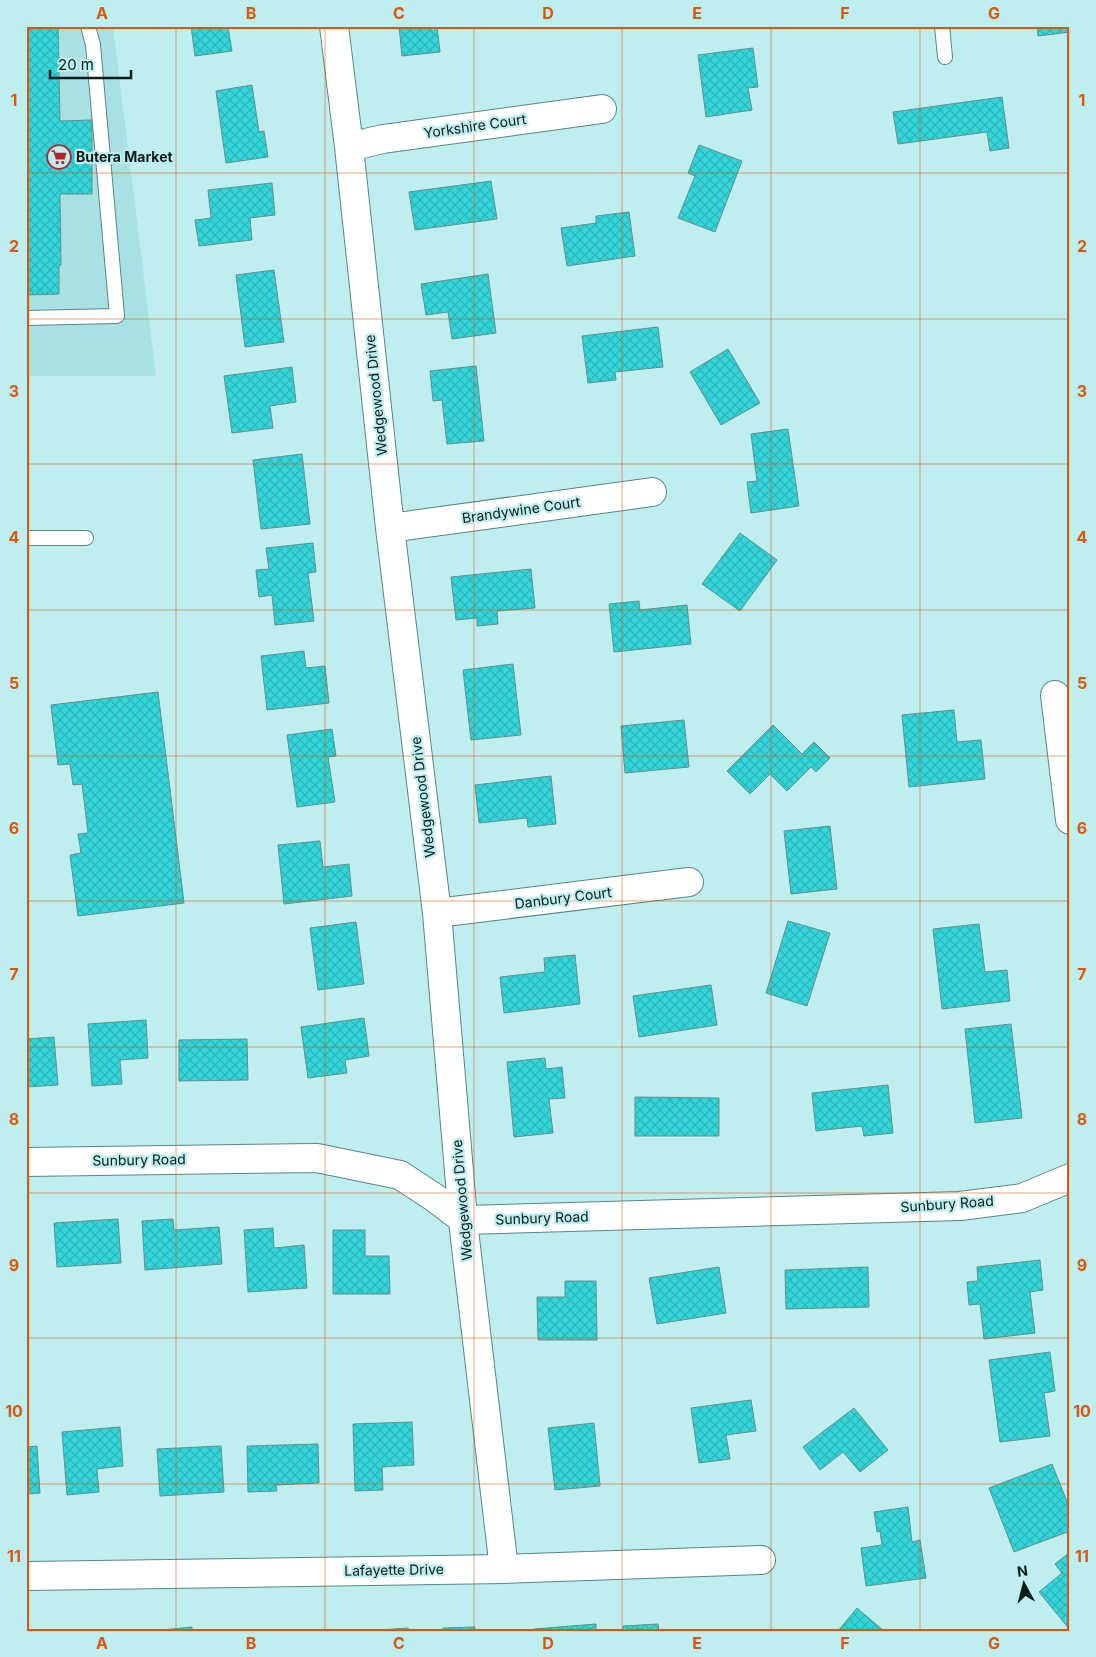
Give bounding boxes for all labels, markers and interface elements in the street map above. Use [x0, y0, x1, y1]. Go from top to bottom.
text: A [96, 3, 108, 23]
text: B [246, 3, 256, 23]
text: C [393, 3, 405, 23]
text: D [542, 3, 554, 23]
text: E [692, 3, 702, 23]
text: F [840, 3, 850, 23]
text: G [988, 3, 1000, 23]
scale bar [50, 48, 131, 80]
text: 20 m [58, 55, 94, 74]
text: 1 [11, 90, 17, 110]
text: 1 [1079, 90, 1085, 110]
street label: Yorkshire Court [423, 110, 528, 141]
supermarket icon: Butera Market [46, 144, 72, 170]
place label: Butera Market [76, 148, 173, 165]
text: 2 [9, 236, 19, 256]
text: 2 [1077, 236, 1087, 256]
street label: Wedgewood Drive [361, 334, 390, 456]
text: 3 [9, 381, 19, 401]
text: 3 [1077, 381, 1087, 401]
street label: Brandywine Court [461, 493, 582, 526]
text: 4 [9, 527, 20, 547]
text: 4 [1077, 527, 1088, 547]
text: 5 [9, 673, 19, 693]
text: 5 [1077, 673, 1087, 693]
street label: Wedgewood Drive [407, 736, 438, 858]
text: 6 [9, 818, 19, 838]
text: 6 [1077, 818, 1087, 838]
street label: Danbury Court [514, 883, 613, 912]
text: 7 [9, 964, 19, 984]
text: 7 [1077, 964, 1087, 984]
text: 8 [9, 1109, 19, 1129]
text: 8 [1077, 1109, 1087, 1129]
street label: Wedgewood Drive [448, 1139, 475, 1261]
street label: Sunbury Road [92, 1150, 186, 1169]
street label: Sunbury Road [900, 1192, 994, 1215]
street label: Sunbury Road [495, 1207, 589, 1228]
text: 9 [9, 1255, 19, 1275]
text: 9 [1077, 1255, 1087, 1275]
text: 10 [5, 1401, 23, 1421]
text: 10 [1073, 1401, 1091, 1421]
text: 11 [7, 1546, 21, 1566]
text: 11 [1075, 1546, 1089, 1566]
street label: Lafayette Drive [344, 1560, 444, 1579]
north arrow [998, 1560, 1048, 1610]
text: N [1016, 1562, 1029, 1580]
text: A [96, 1633, 108, 1653]
text: B [246, 1633, 256, 1653]
text: C [393, 1633, 405, 1653]
text: D [542, 1633, 554, 1653]
text: E [692, 1633, 702, 1653]
text: F [840, 1633, 850, 1653]
text: G [988, 1633, 1000, 1653]

